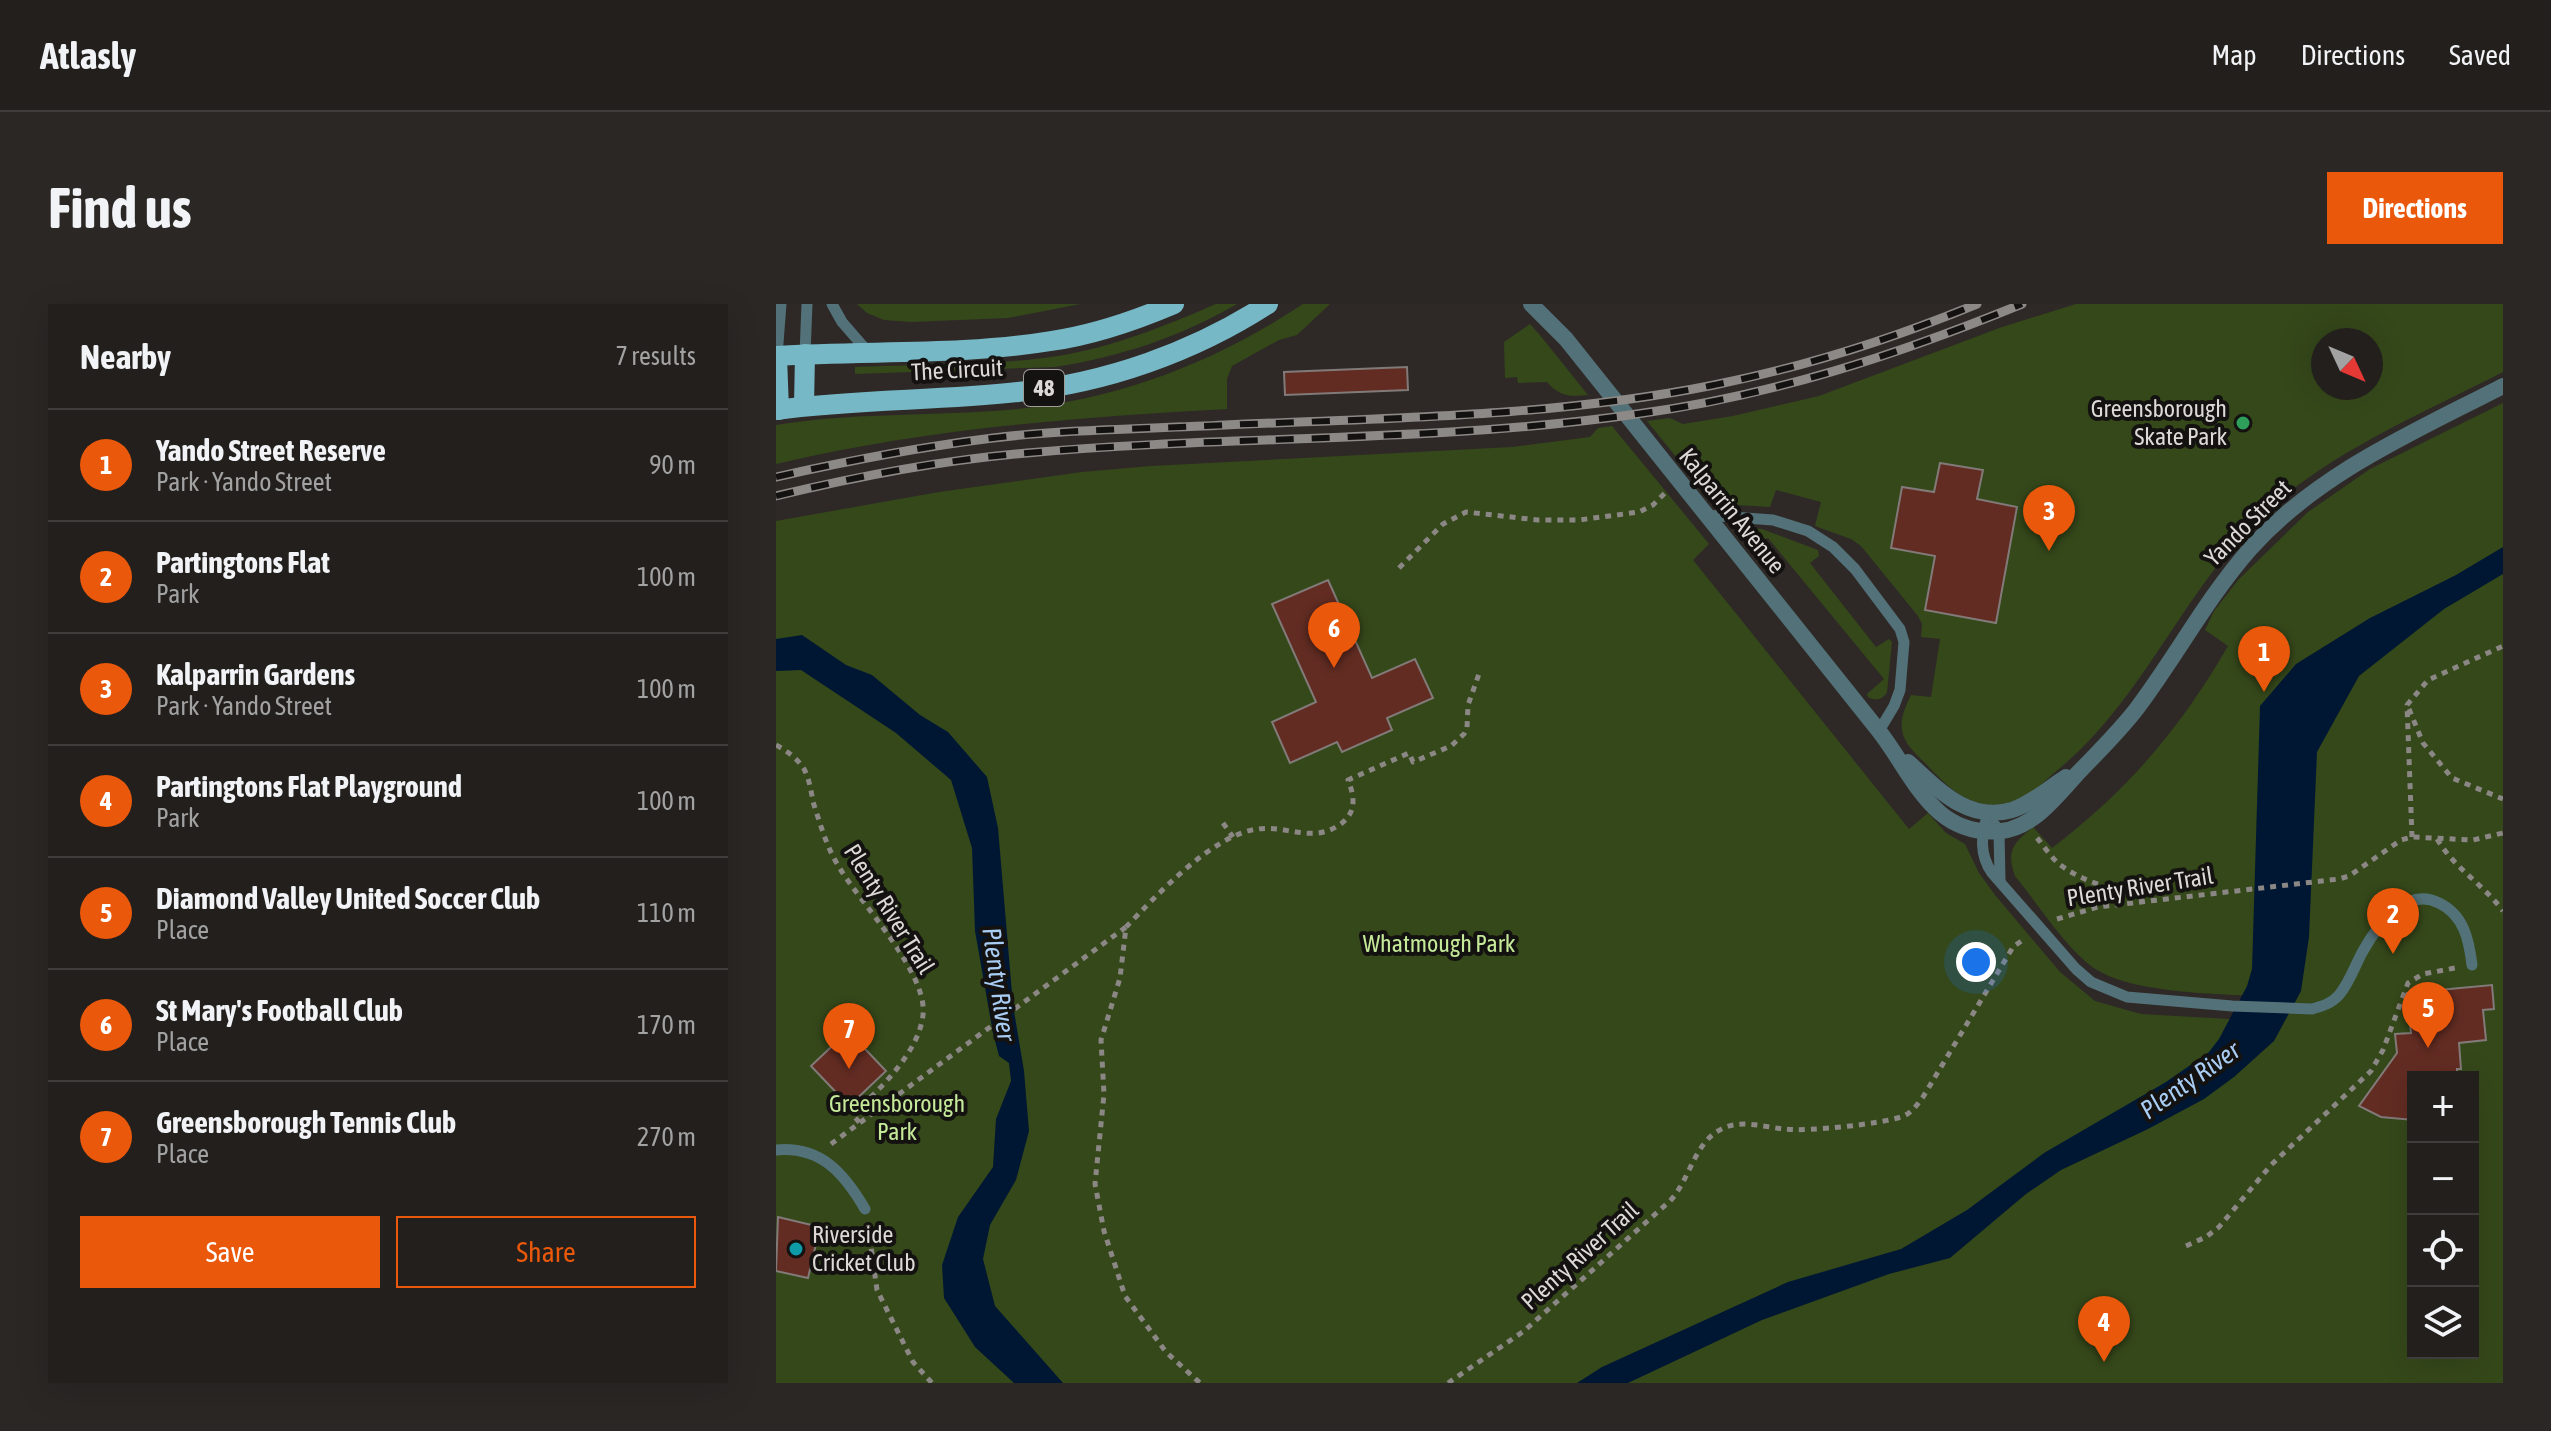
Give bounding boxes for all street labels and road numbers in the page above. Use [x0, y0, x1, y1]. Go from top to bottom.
street label: The Circuit [910, 354, 1004, 385]
road number: 48 [1024, 370, 1064, 406]
street label: Kalparrin Avenue [1674, 443, 1791, 578]
street label: Yando Street [2199, 474, 2296, 571]
street label: Plenty River Trail [839, 839, 940, 979]
street label: Plenty River Trail [2065, 862, 2216, 911]
street label: Plenty River Trail [1516, 1196, 1644, 1315]

